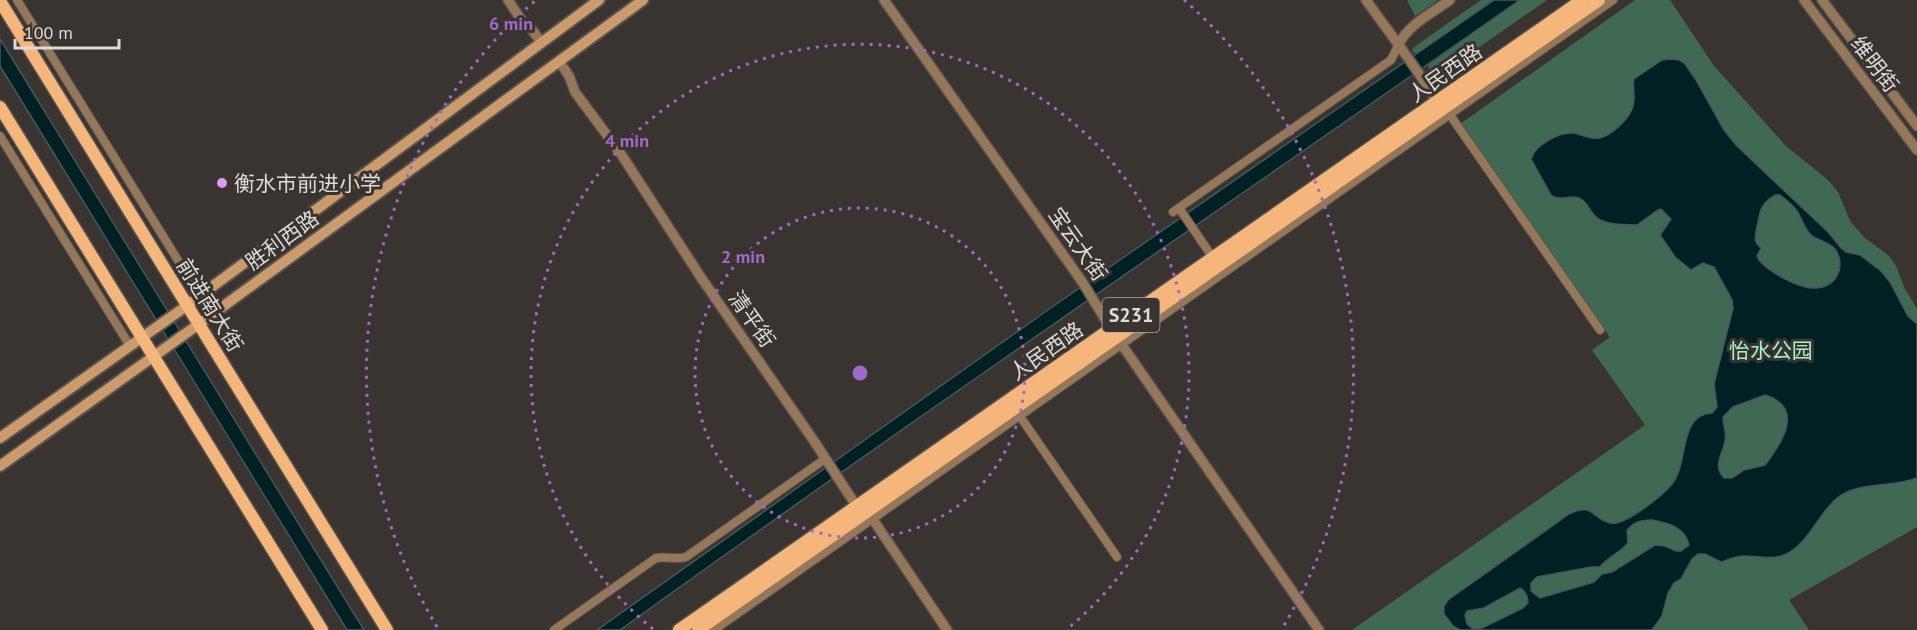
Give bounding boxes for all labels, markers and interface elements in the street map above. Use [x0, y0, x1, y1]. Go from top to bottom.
scale bar [15, 12, 118, 50]
text: 6 min [489, 12, 533, 35]
text: 100 m [24, 21, 73, 44]
street label: 维明街 [1845, 31, 1905, 97]
street label: 人民西路 [1403, 38, 1487, 108]
text: 4 min [605, 129, 649, 152]
place label: 衡水市前进小学 [234, 170, 381, 197]
marker: 衡水市前进小学 [215, 176, 229, 190]
street label: 宝云大街 [1043, 202, 1113, 286]
street label: 胜利西路 [240, 204, 324, 276]
text: 2 min [721, 245, 765, 268]
street label: 前进南大街 [171, 253, 249, 357]
street label: 清平街 [723, 285, 781, 353]
road number: S231 [1102, 298, 1160, 332]
street label: 人民西路 [1004, 316, 1088, 386]
park label: 怡水公园 [1729, 337, 1813, 364]
centre of rings [850, 363, 870, 383]

